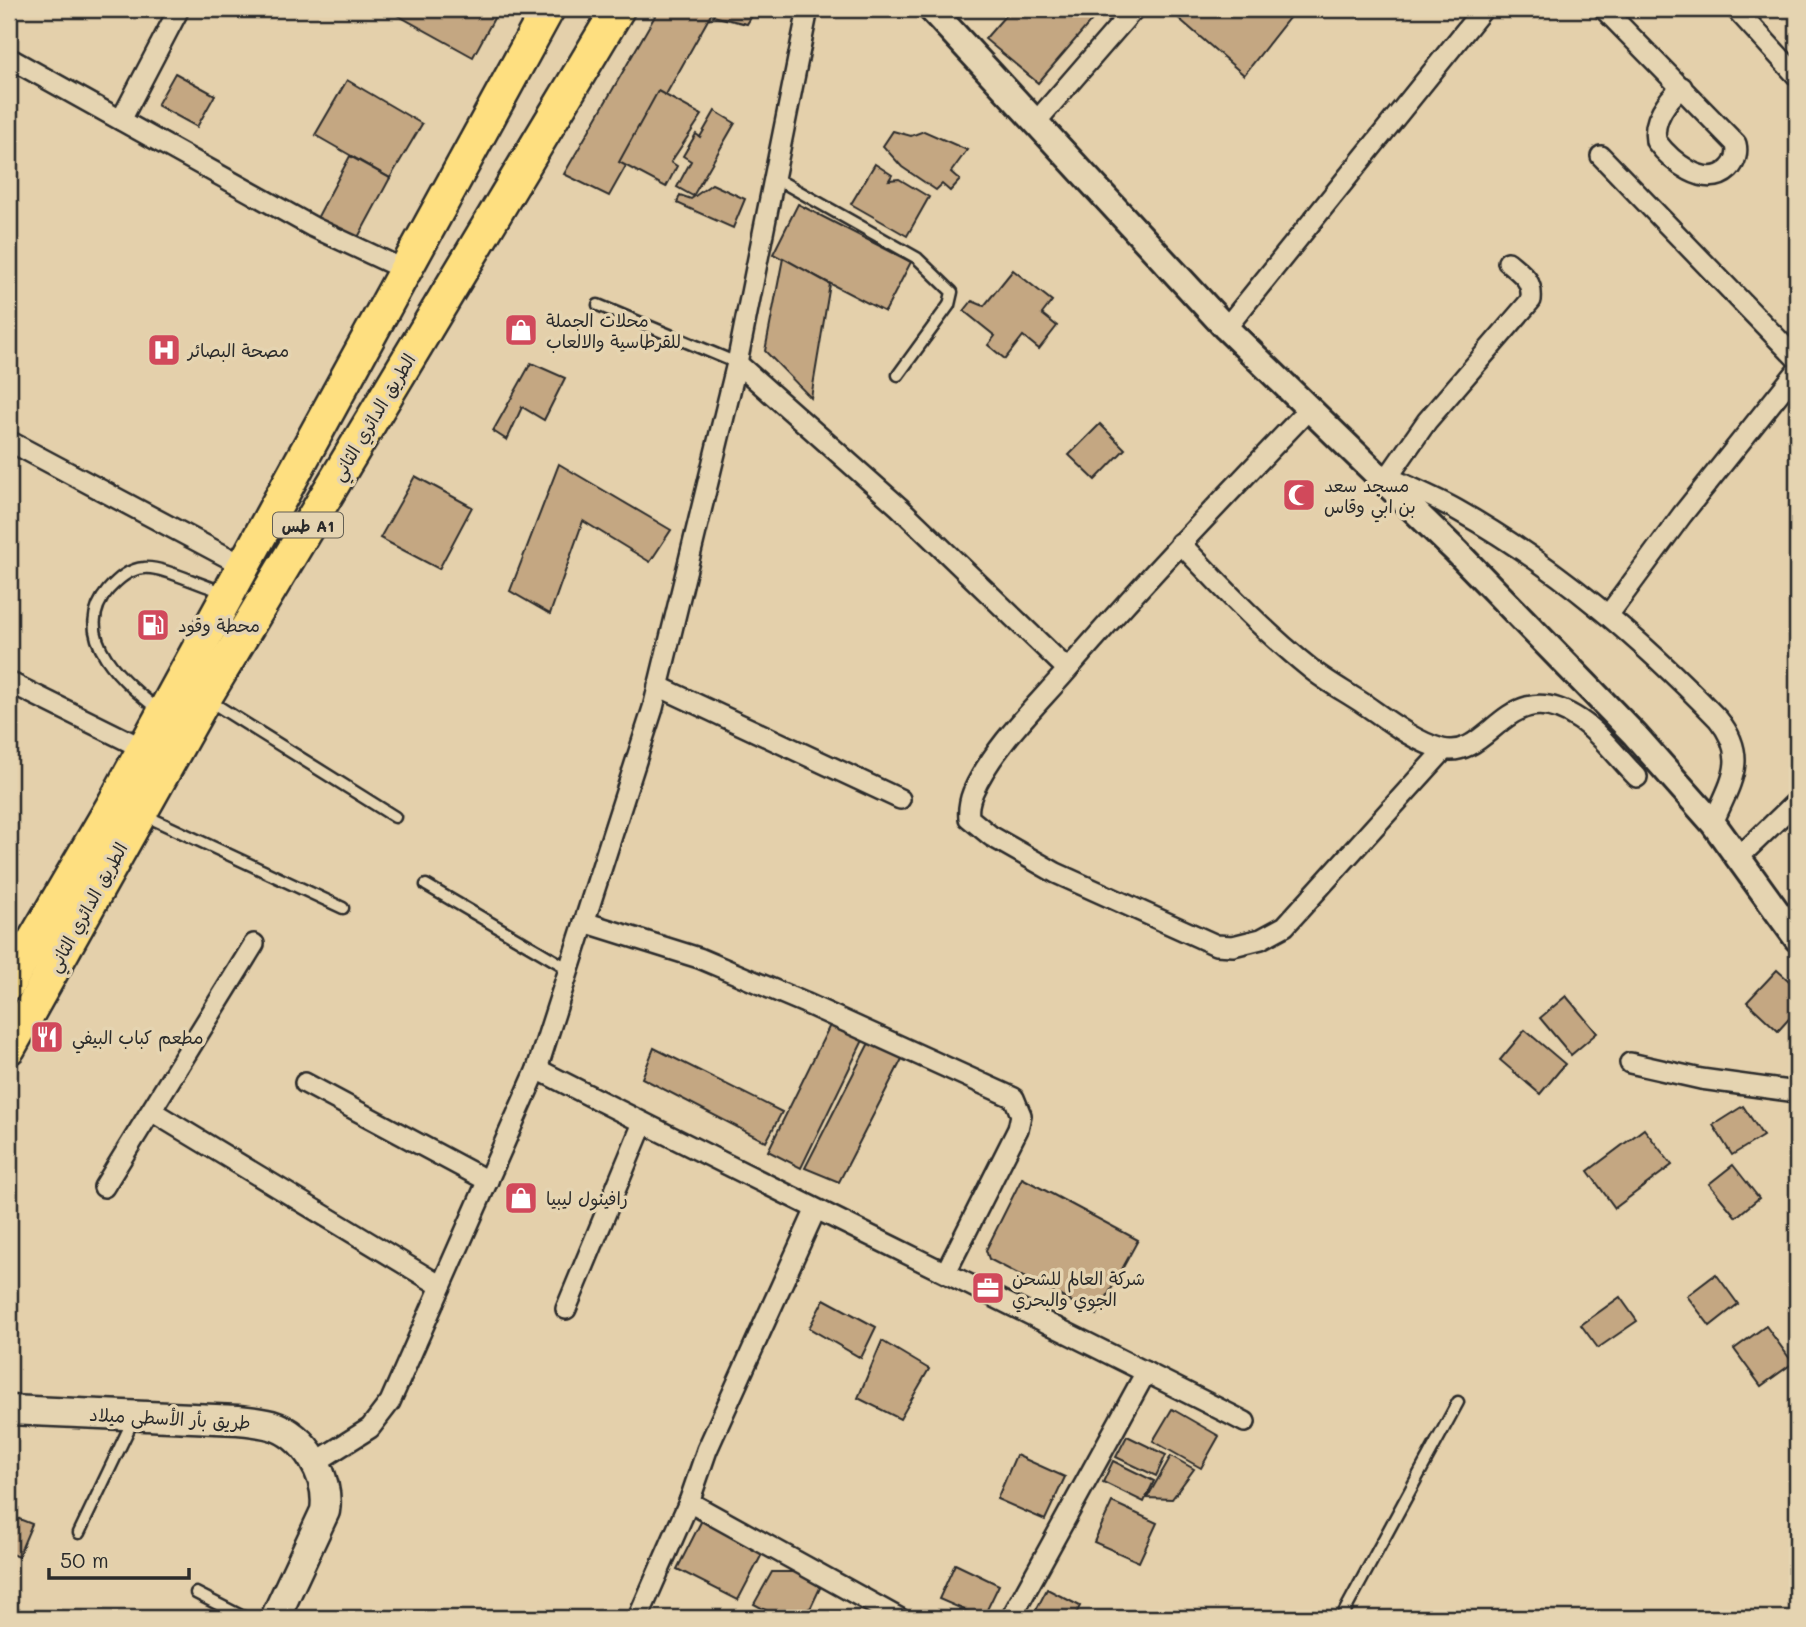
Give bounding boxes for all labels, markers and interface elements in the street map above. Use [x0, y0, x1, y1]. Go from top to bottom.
place label: محلات الجملة للقرطاسية والالعاب [546, 308, 681, 353]
shop icon: محلات الجملة للقرطاسية والالعاب [502, 311, 540, 349]
hospital icon: مصحة البصائر [145, 331, 183, 369]
place label: مصحة البصائر [186, 338, 289, 362]
street label: الطريق الدائري الثاني [325, 349, 425, 488]
place label: مسجد سعد بن ابي وقاس [1324, 473, 1416, 523]
mosque icon: مسجد سعد بن ابي وقاس [1280, 476, 1318, 514]
road number: طس A1 [273, 512, 343, 538]
fuel station icon: محطة وقود [134, 606, 172, 644]
place label: محطة وقود [178, 613, 260, 637]
street label: الطريق الدائري الثاني [41, 838, 137, 979]
restaurant icon: مطعم كباب البيفي [28, 1018, 66, 1056]
place label: مطعم كباب البيفي [72, 1025, 204, 1054]
shop icon: رافينول ليبيا [502, 1179, 540, 1217]
place label: رافينول ليبيا [546, 1186, 628, 1211]
place label: شركة العالم للشحن الجوي والبحري [1012, 1266, 1145, 1313]
office icon: شركة العالم للشحن الجوي والبحري [969, 1269, 1007, 1307]
street label: طريق بأر الأسطى ميلاد [89, 1402, 251, 1434]
scale bar [49, 1536, 189, 1580]
text: 50 m [60, 1546, 109, 1573]

